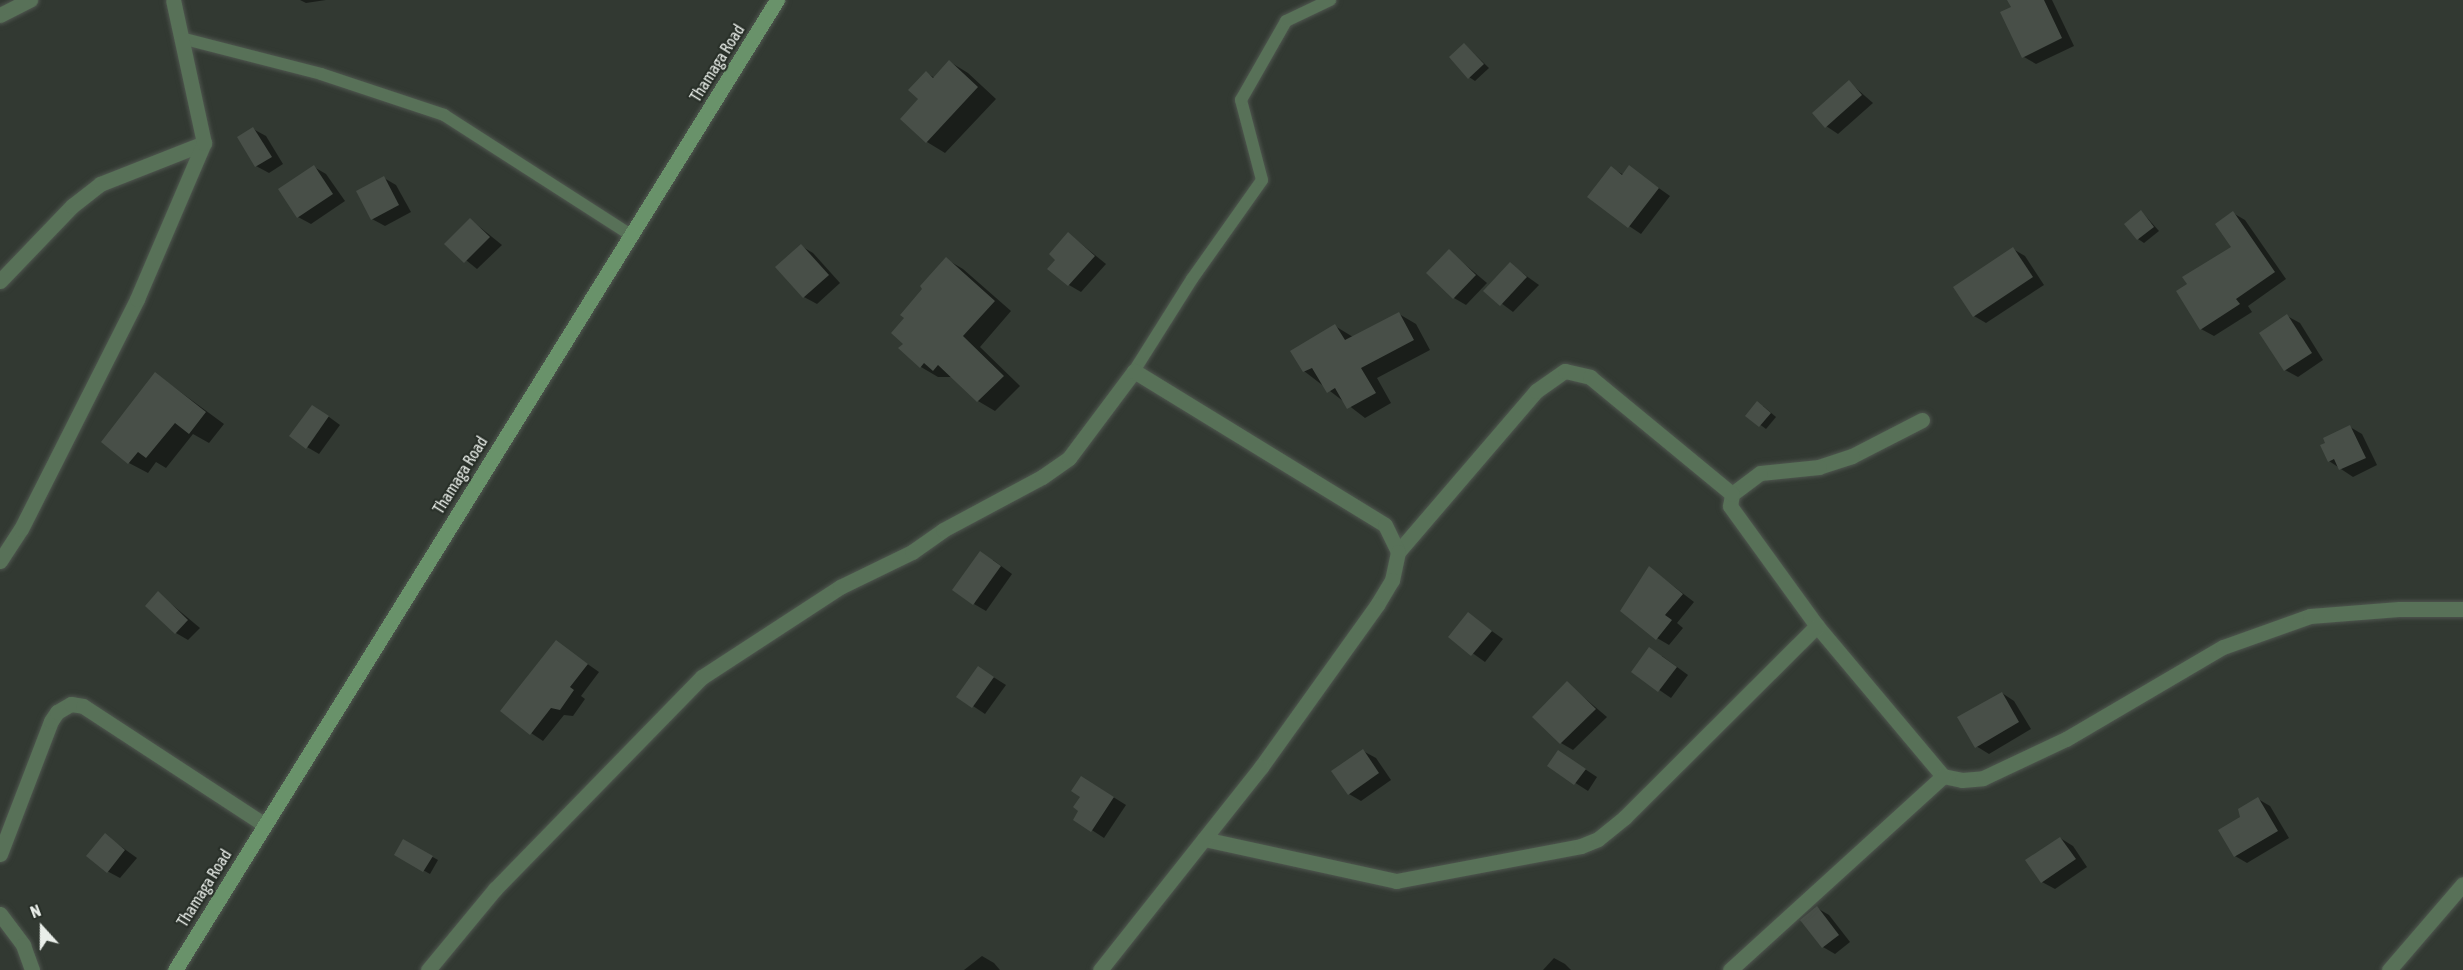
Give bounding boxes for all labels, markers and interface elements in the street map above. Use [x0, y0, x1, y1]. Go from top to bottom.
street label: Thamaga Road [686, 21, 748, 105]
street label: Thamaga Road [429, 433, 491, 517]
street label: Thamaga Road [173, 846, 235, 930]
north arrow [12, 898, 72, 958]
text: N [28, 901, 43, 921]

